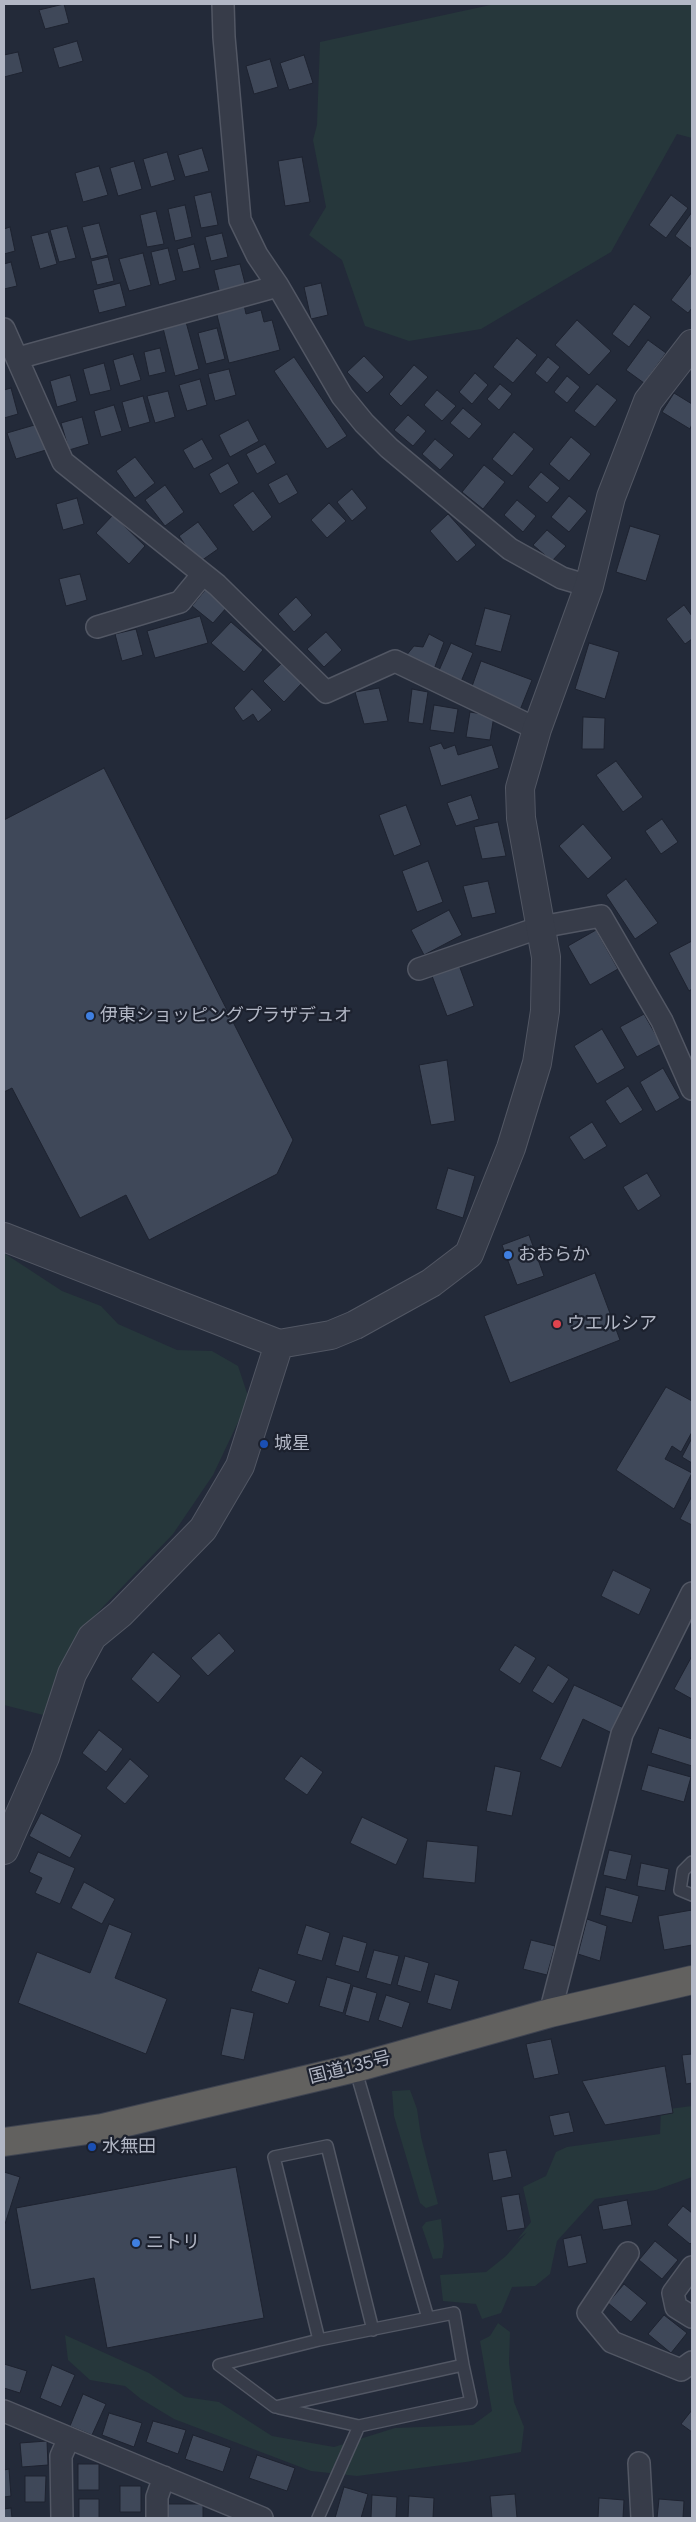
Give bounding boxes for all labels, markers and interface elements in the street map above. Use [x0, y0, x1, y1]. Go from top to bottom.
place label: 伊東ショッピングプラザデュオ [100, 1005, 352, 1027]
marker: 伊東ショッピングプラザデュオ [84, 1010, 96, 1022]
place label: おおらか [518, 1244, 590, 1266]
marker: おおらか [502, 1249, 514, 1261]
place label: ウエルシア [567, 1313, 657, 1335]
marker: ウエルシア [551, 1318, 563, 1330]
place label: 城星 [274, 1433, 310, 1455]
marker: 城星 [258, 1438, 270, 1450]
street label: 国道135号 [307, 2047, 393, 2089]
place label: 水無田 [102, 2136, 156, 2158]
marker: 水無田 [86, 2141, 98, 2153]
place label: ニトリ [146, 2232, 200, 2254]
marker: ニトリ [130, 2237, 142, 2249]

